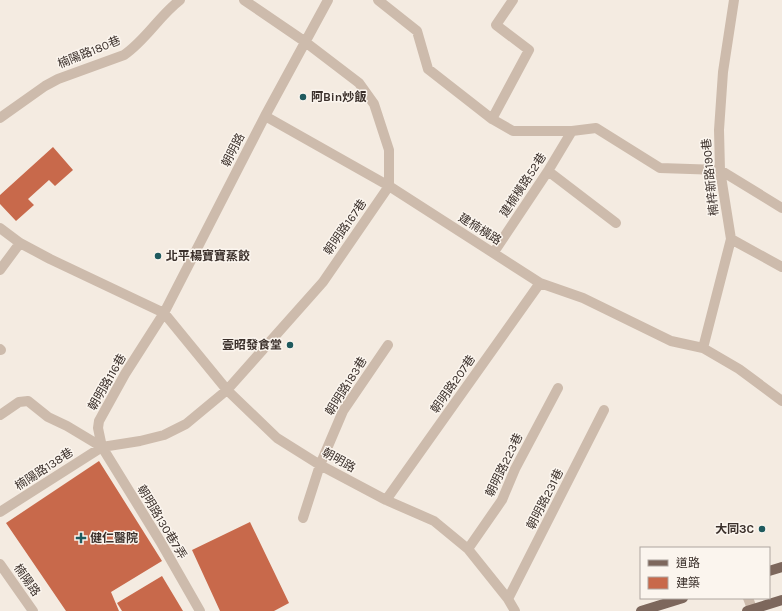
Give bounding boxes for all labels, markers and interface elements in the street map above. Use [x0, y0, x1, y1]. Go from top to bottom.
street label: 楠陽路180巷 [56, 33, 122, 71]
place label: 阿Bin炒飯 [311, 90, 367, 104]
marker: 阿Bin炒飯 [298, 92, 308, 102]
street label: 朝明路 [219, 131, 247, 169]
street label: 楠梓新路190巷 [699, 137, 721, 217]
street label: 建楠橫路52巷 [497, 150, 549, 220]
street label: 朝明路167巷 [321, 197, 369, 257]
street label: 建楠橫路 [456, 210, 504, 248]
place label: 北平楊寶寶蒸餃 [166, 249, 250, 263]
marker: 北平楊寶寶蒸餃 [153, 251, 163, 261]
place label: 壹昭發食堂 [222, 338, 282, 352]
marker: 壹昭發食堂 [285, 340, 295, 350]
street label: 朝明路116巷 [85, 351, 129, 413]
street label: 朝明路207巷 [428, 352, 478, 416]
street label: 朝明路183巷 [322, 354, 370, 418]
street label: 朝明路223巷 [483, 431, 525, 499]
street label: 楠陽路138巷 [12, 445, 76, 493]
street label: 朝明路 [320, 445, 358, 475]
street label: 朝明路231巷 [524, 466, 566, 532]
street label: 朝明路130巷7弄 [134, 482, 190, 562]
place label: 大同3C [715, 522, 754, 536]
marker: 大同3C [757, 524, 767, 534]
place label: 健仁醫院 [90, 531, 138, 545]
marker: 健仁醫院 [75, 532, 87, 544]
legend [640, 547, 770, 599]
text: 道路 [676, 556, 700, 570]
street label: 楠陽路 [11, 561, 43, 599]
text: 建築 [676, 576, 700, 590]

